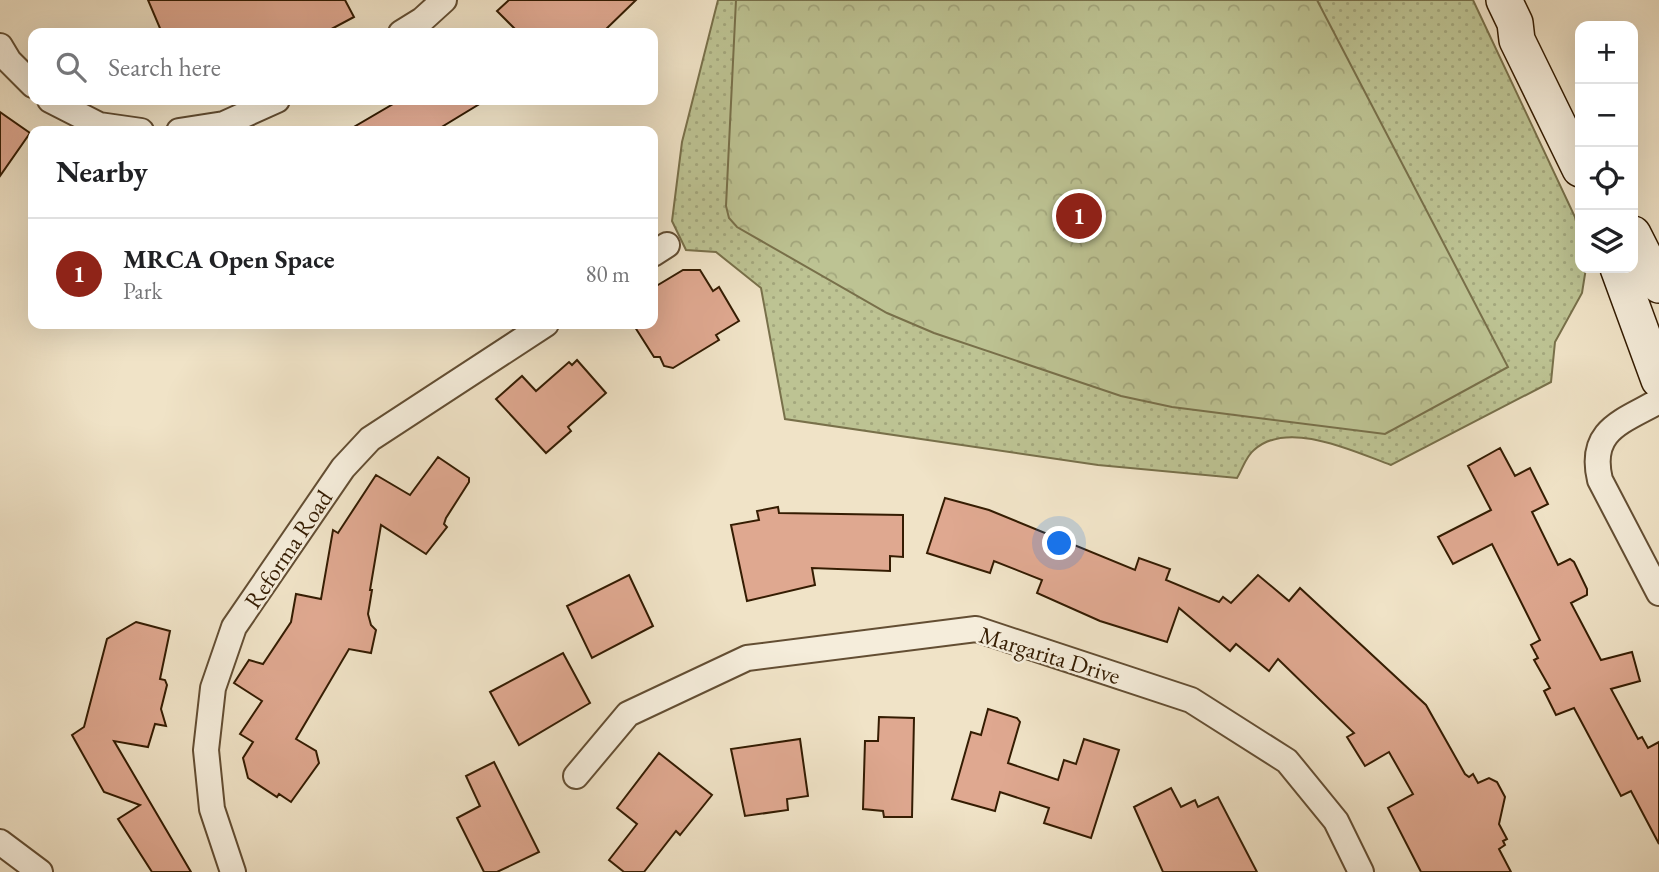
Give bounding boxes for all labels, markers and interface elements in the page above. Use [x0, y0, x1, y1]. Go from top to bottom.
map controls [1575, 21, 1638, 273]
button: + [1575, 21, 1638, 84]
search box [28, 28, 658, 105]
icon: search [52, 48, 90, 86]
text: Search here [108, 50, 221, 84]
button: − [1575, 84, 1638, 147]
button: locate [1575, 147, 1638, 210]
text: Nearby [56, 152, 148, 191]
pin: 1 [1056, 190, 1102, 242]
button: layers [1575, 210, 1638, 273]
text: MRCA Open Space [123, 242, 335, 276]
text: 1 [73, 259, 85, 289]
text: 80 m [585, 259, 630, 289]
text: Park [123, 276, 162, 306]
street label: Reforma Road [237, 483, 340, 614]
your location [1042, 526, 1076, 560]
street label: Margarita Drive [976, 619, 1124, 691]

